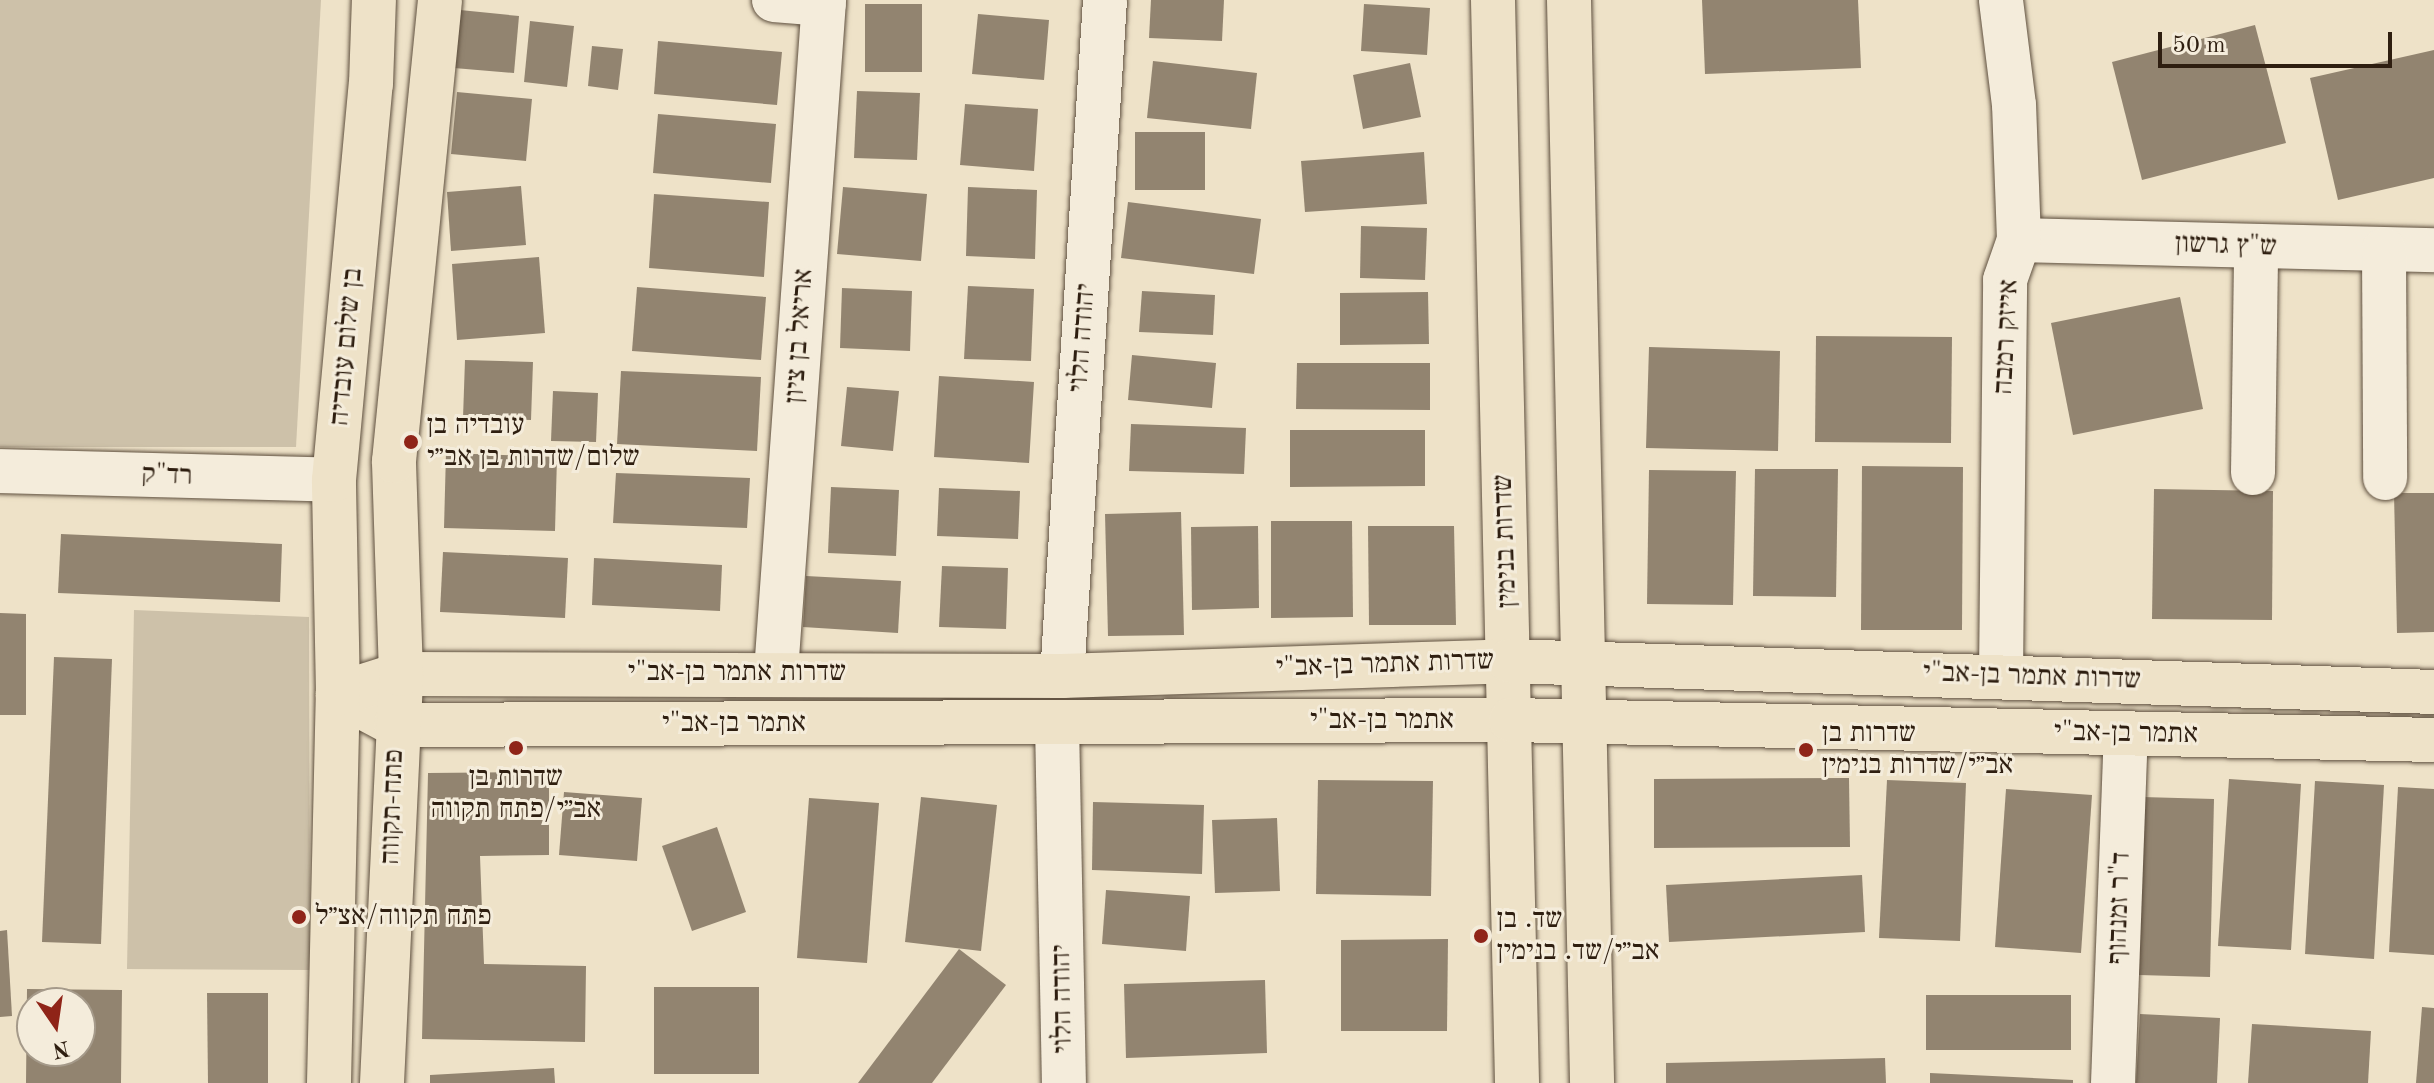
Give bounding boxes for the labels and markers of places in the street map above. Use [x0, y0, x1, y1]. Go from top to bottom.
place label: עובדיה בן שלום/שדרות בן אב״י [427, 409, 640, 475]
marker: עובדיה בן שלום/שדרות בן אב״י [402, 433, 420, 451]
place label: שדרות בן אב״י/שדרות בנימין [1822, 717, 2013, 783]
marker: שדרות בן אב״י/פתח תקווה [507, 739, 525, 757]
marker: שדרות בן אב״י/שדרות בנימין [1797, 741, 1815, 759]
place label: שדרות בן אב״י/פתח תקווה [431, 761, 601, 827]
place label: פתח תקווה/אצ״ל [315, 900, 492, 934]
place label: שד. בן אב״י/שד. בנימין [1497, 903, 1660, 969]
marker: פתח תקווה/אצ״ל [290, 908, 308, 926]
marker: שד. בן אב״י/שד. בנימין [1472, 927, 1490, 945]

